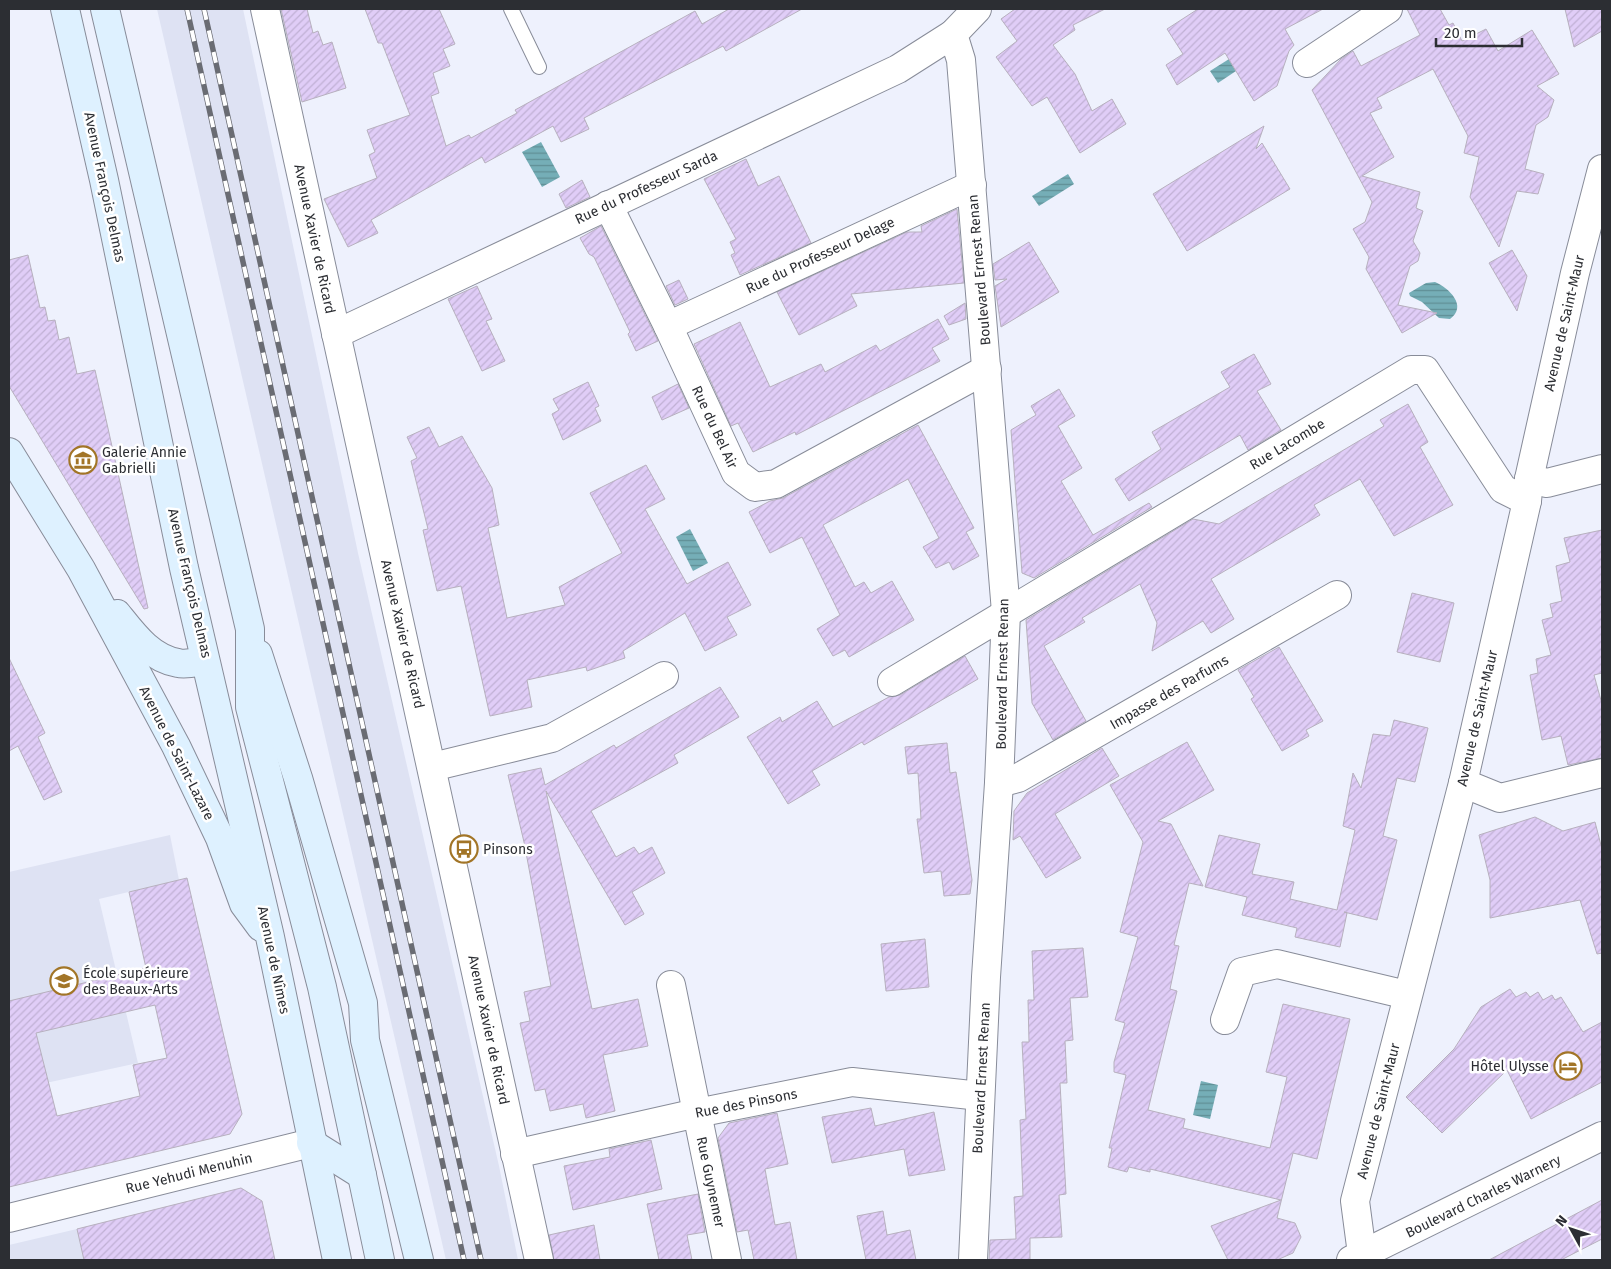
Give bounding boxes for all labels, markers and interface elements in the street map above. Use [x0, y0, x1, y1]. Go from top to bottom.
scale bar [1436, 15, 1522, 47]
text: 20 m [1444, 24, 1477, 42]
street label: Avenue François Delmas [80, 111, 129, 264]
street label: Rue du Professeur Sarda [572, 147, 720, 228]
street label: Avenue Xavier de Ricard [290, 163, 339, 315]
street label: Boulevard Ernest Renan [964, 194, 995, 346]
street label: Rue du Professeur Delage [743, 214, 897, 297]
street label: Avenue de Saint-Maur [1541, 253, 1589, 393]
street label: Rue du Bel Air [688, 383, 741, 472]
street label: Rue Lacombe [1246, 415, 1328, 474]
place label: Galerie Annie Gabrielli [102, 444, 187, 477]
museum icon: Galerie Annie Gabrielli [68, 445, 98, 475]
street label: Avenue François Delmas [164, 507, 215, 660]
street label: Avenue Xavier de Ricard [377, 558, 428, 710]
street label: Boulevard Ernest Renan [993, 598, 1012, 750]
street label: Avenue de Saint-Maur [1454, 648, 1502, 788]
street label: Impasse des Parfums [1107, 651, 1232, 733]
street label: Avenue de Saint-Lazare [135, 683, 218, 823]
bus stop icon: Pinsons [449, 834, 479, 864]
place label: Pinsons [483, 841, 533, 858]
street label: Avenue de Nîmes [254, 905, 293, 1016]
street label: Avenue Xavier de Ricard [464, 954, 513, 1106]
place label: École supérieure des Beaux-Arts [83, 964, 189, 998]
school or university icon: École supérieure des Beaux-Arts [49, 966, 79, 996]
street label: Boulevard Ernest Renan [969, 1002, 994, 1154]
street label: Avenue de Saint-Maur [1353, 1041, 1404, 1181]
hotel icon: Hôtel Ulysse [1553, 1051, 1583, 1081]
place label: Hôtel Ulysse [1470, 1058, 1549, 1075]
street label: Rue des Pinsons [693, 1085, 799, 1122]
street label: Rue Guynemer [693, 1135, 729, 1230]
street label: Rue Yehudi Menuhin [124, 1150, 254, 1197]
street label: Boulevard Charles Warnery [1403, 1151, 1564, 1242]
north arrow [1546, 1204, 1596, 1254]
text: N [1552, 1212, 1571, 1230]

